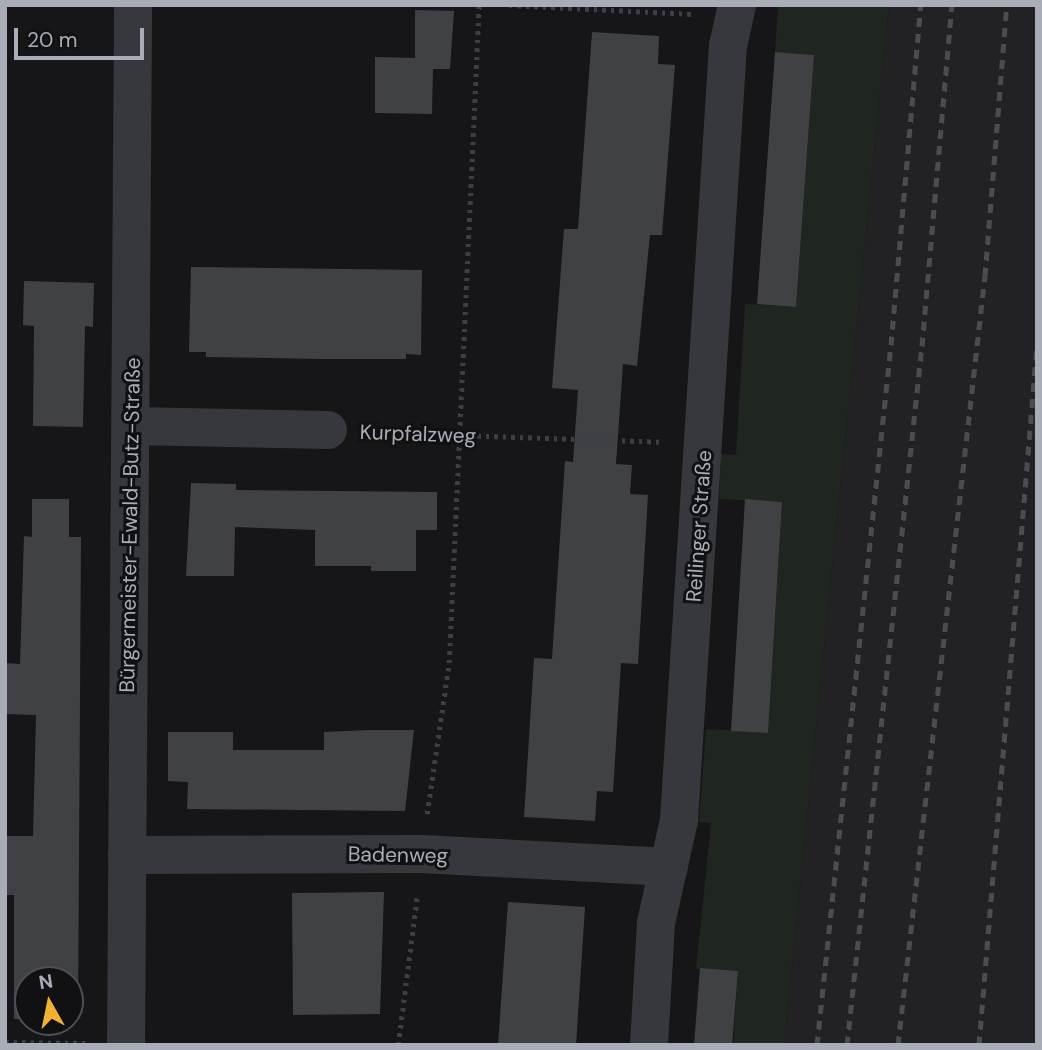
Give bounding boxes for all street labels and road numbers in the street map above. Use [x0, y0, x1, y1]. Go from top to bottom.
street label: Bürgermeister-Ewald-Butz-Straße [114, 357, 146, 693]
street label: Kurpfalzweg [359, 419, 477, 449]
street label: Reilinger Straße [681, 449, 717, 603]
street label: Badenweg [348, 842, 448, 868]

